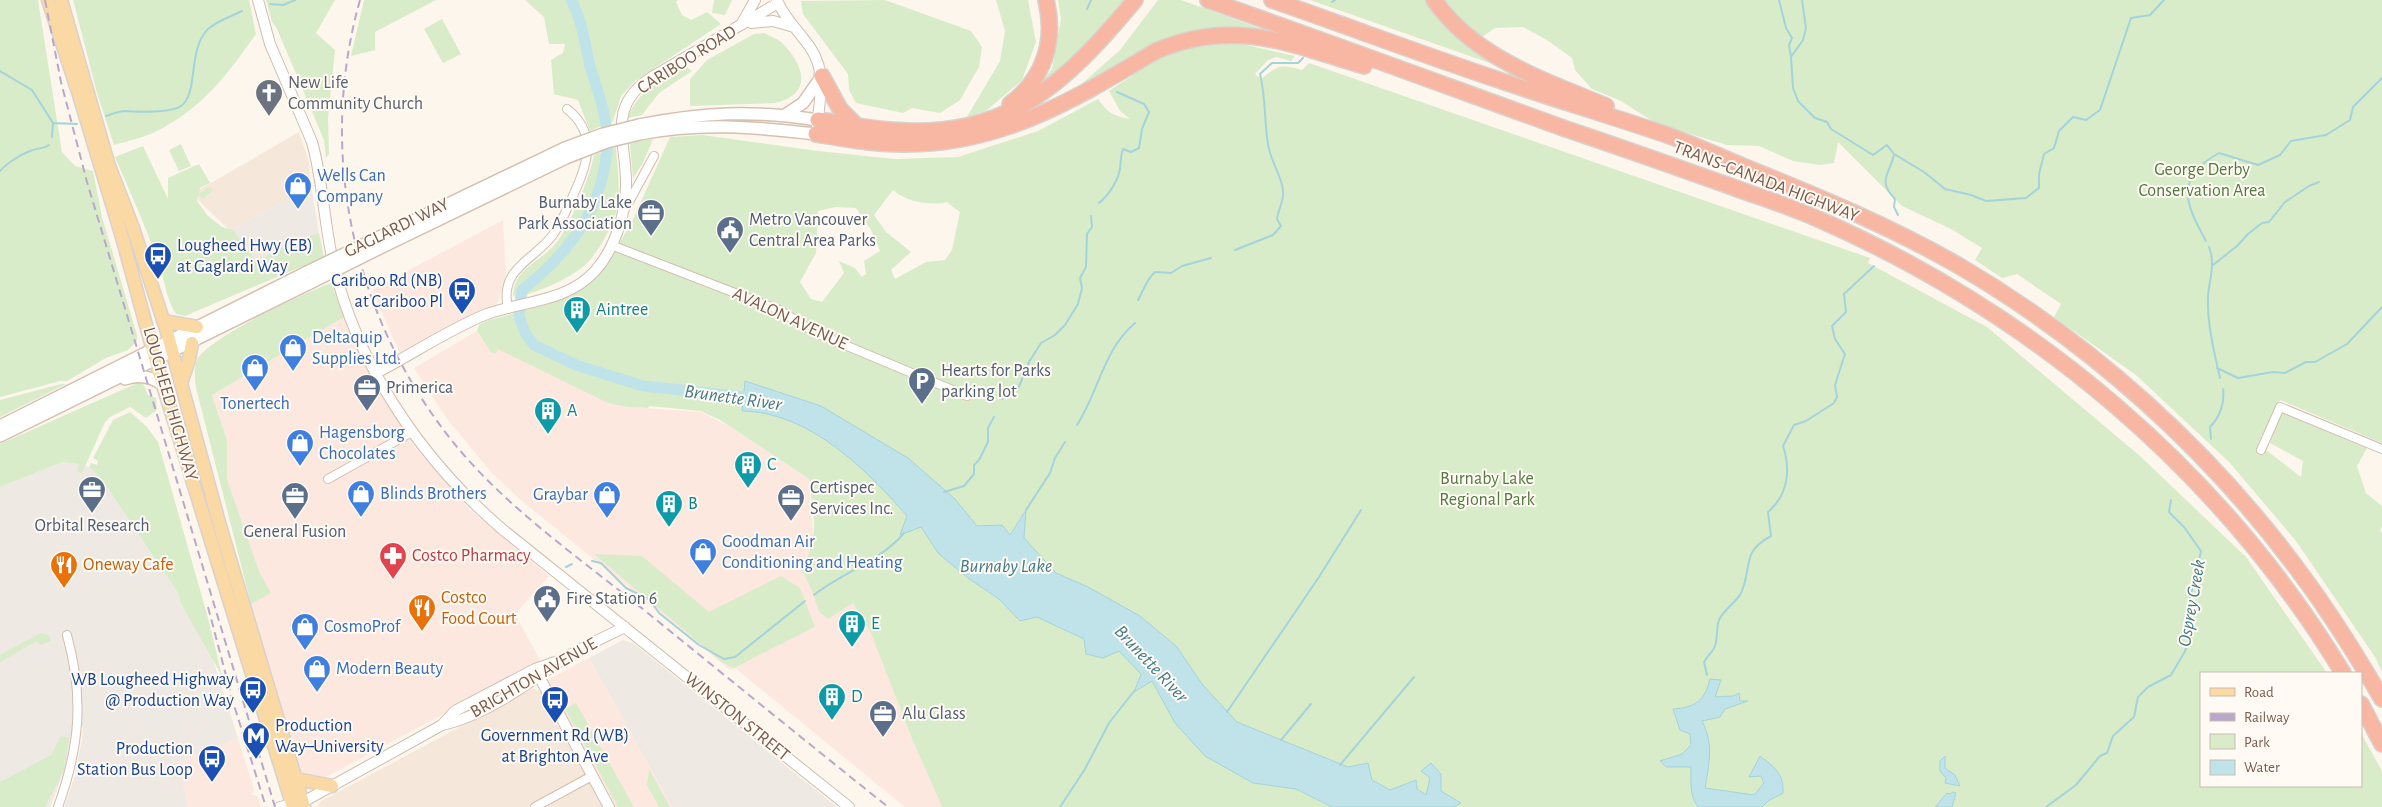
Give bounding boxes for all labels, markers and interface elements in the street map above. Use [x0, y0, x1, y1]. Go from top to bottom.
street label: CARIBOO ROAD [634, 22, 740, 98]
place label: New Life Community Church [288, 74, 423, 113]
church icon: New Life Community Church [254, 78, 284, 117]
street label: TRANS-CANADA HIGHWAY [1671, 138, 1862, 226]
park label: George Derby Conservation Area [2138, 161, 2266, 200]
place label: Wells Can Company [317, 167, 386, 206]
shop icon: Wells Can Company [283, 171, 313, 210]
place label: Burnaby Lake Park Association [518, 194, 632, 233]
street label: GAGLARDI WAY [342, 195, 453, 261]
office icon: Burnaby Lake Park Association [636, 198, 666, 237]
place label: Metro Vancouver Central Area Parks [749, 211, 876, 250]
public building icon: Metro Vancouver Central Area Parks [715, 215, 745, 254]
place label: Lougheed Hwy (EB) at Gaglardi Way [177, 237, 313, 276]
bus stop icon: Lougheed Hwy (EB) at Gaglardi Way [143, 241, 173, 280]
place label: Cariboo Rd (NB) at Cariboo Pl [331, 272, 443, 311]
bus stop icon: Cariboo Rd (NB) at Cariboo Pl [447, 276, 477, 315]
street label: AVALON AVENUE [730, 284, 851, 354]
building icon: Aintree [562, 295, 592, 334]
place label: Aintree [596, 301, 648, 319]
street label: LOUGHEED HIGHWAY [139, 325, 201, 483]
place label: Deltaquip Supplies Ltd. [312, 329, 401, 368]
shop icon: Deltaquip Supplies Ltd. [278, 333, 308, 372]
shop icon: Tonertech [240, 353, 270, 392]
place label: Hearts for Parks parking lot [941, 362, 1051, 401]
parking icon: Hearts for Parks parking lot [907, 366, 937, 405]
office icon: Primerica [352, 373, 382, 412]
place label: Primerica [386, 379, 453, 397]
water label: Brunette River [683, 382, 784, 414]
place label: Tonertech [220, 395, 290, 413]
building icon: A [533, 396, 563, 435]
place label: A [567, 402, 578, 420]
place label: Hagensborg Chocolates [319, 424, 405, 463]
shop icon: Hagensborg Chocolates [285, 428, 315, 467]
building icon: C [733, 450, 763, 489]
place label: C [767, 456, 776, 474]
park label: Burnaby Lake Regional Park [1439, 470, 1535, 509]
office icon: Orbital Research [77, 475, 107, 514]
shop icon: Blinds Brothers [346, 479, 376, 518]
place label: Certispec Services Inc. [810, 479, 894, 518]
shop icon: Graybar [592, 480, 622, 519]
office icon: General Fusion [280, 481, 310, 520]
office icon: Certispec Services Inc. [776, 483, 806, 522]
place label: Blinds Brothers [380, 485, 487, 503]
place label: Graybar [533, 486, 588, 504]
building icon: B [654, 489, 684, 528]
place label: B [688, 495, 698, 513]
place label: Orbital Research [34, 517, 150, 535]
place label: General Fusion [244, 523, 346, 541]
place label: Goodman Air Conditioning and Heating [722, 533, 903, 572]
shop icon: Goodman Air Conditioning and Heating [688, 537, 718, 576]
pharmacy icon: Costco Pharmacy [378, 541, 408, 580]
place label: Costco Pharmacy [412, 547, 531, 565]
restaurant icon: Oneway Cafe [49, 550, 79, 589]
place label: Oneway Cafe [83, 556, 174, 574]
water label: Burnaby Lake [960, 557, 1052, 576]
water label: Osprey Creek [2175, 558, 2209, 648]
public building icon: Fire Station 6 [532, 584, 562, 623]
place label: Costco Food Court [441, 589, 517, 628]
place label: Fire Station 6 [566, 590, 657, 608]
restaurant icon: Costco Food Court [407, 593, 437, 632]
building icon: E [837, 609, 867, 648]
shop icon: CosmoProf [290, 612, 320, 651]
place label: E [871, 615, 880, 633]
place label: CosmoProf [324, 618, 402, 636]
water label: Brunette River [1111, 622, 1192, 707]
street label: BRIGHTON AVENUE [468, 634, 601, 722]
shop icon: Modern Beauty [302, 654, 332, 693]
place label: Modern Beauty [336, 660, 443, 678]
street label: WINSTON STREET [681, 669, 793, 765]
place label: WB Lougheed Highway @ Production Way [71, 671, 234, 710]
legend [2200, 672, 2362, 787]
bus stop icon: WB Lougheed Highway @ Production Way [238, 675, 268, 714]
building icon: D [817, 682, 847, 721]
bus stop icon: Government Rd (WB) at Brighton Ave [540, 685, 570, 724]
text: Road [2244, 685, 2274, 700]
place label: D [851, 688, 863, 706]
office icon: Alu Glass [868, 699, 898, 738]
place label: Alu Glass [902, 705, 966, 723]
text: Railway [2244, 710, 2290, 725]
place label: Production Way–University [275, 717, 384, 756]
metro station icon: Production Way–University [241, 721, 271, 760]
place label: Government Rd (WB) at Brighton Ave [481, 727, 629, 766]
text: Park [2244, 735, 2270, 750]
place label: Production Station Bus Loop [77, 740, 193, 779]
bus stop icon: Production Station Bus Loop [197, 744, 227, 783]
text: Water [2244, 760, 2280, 775]

